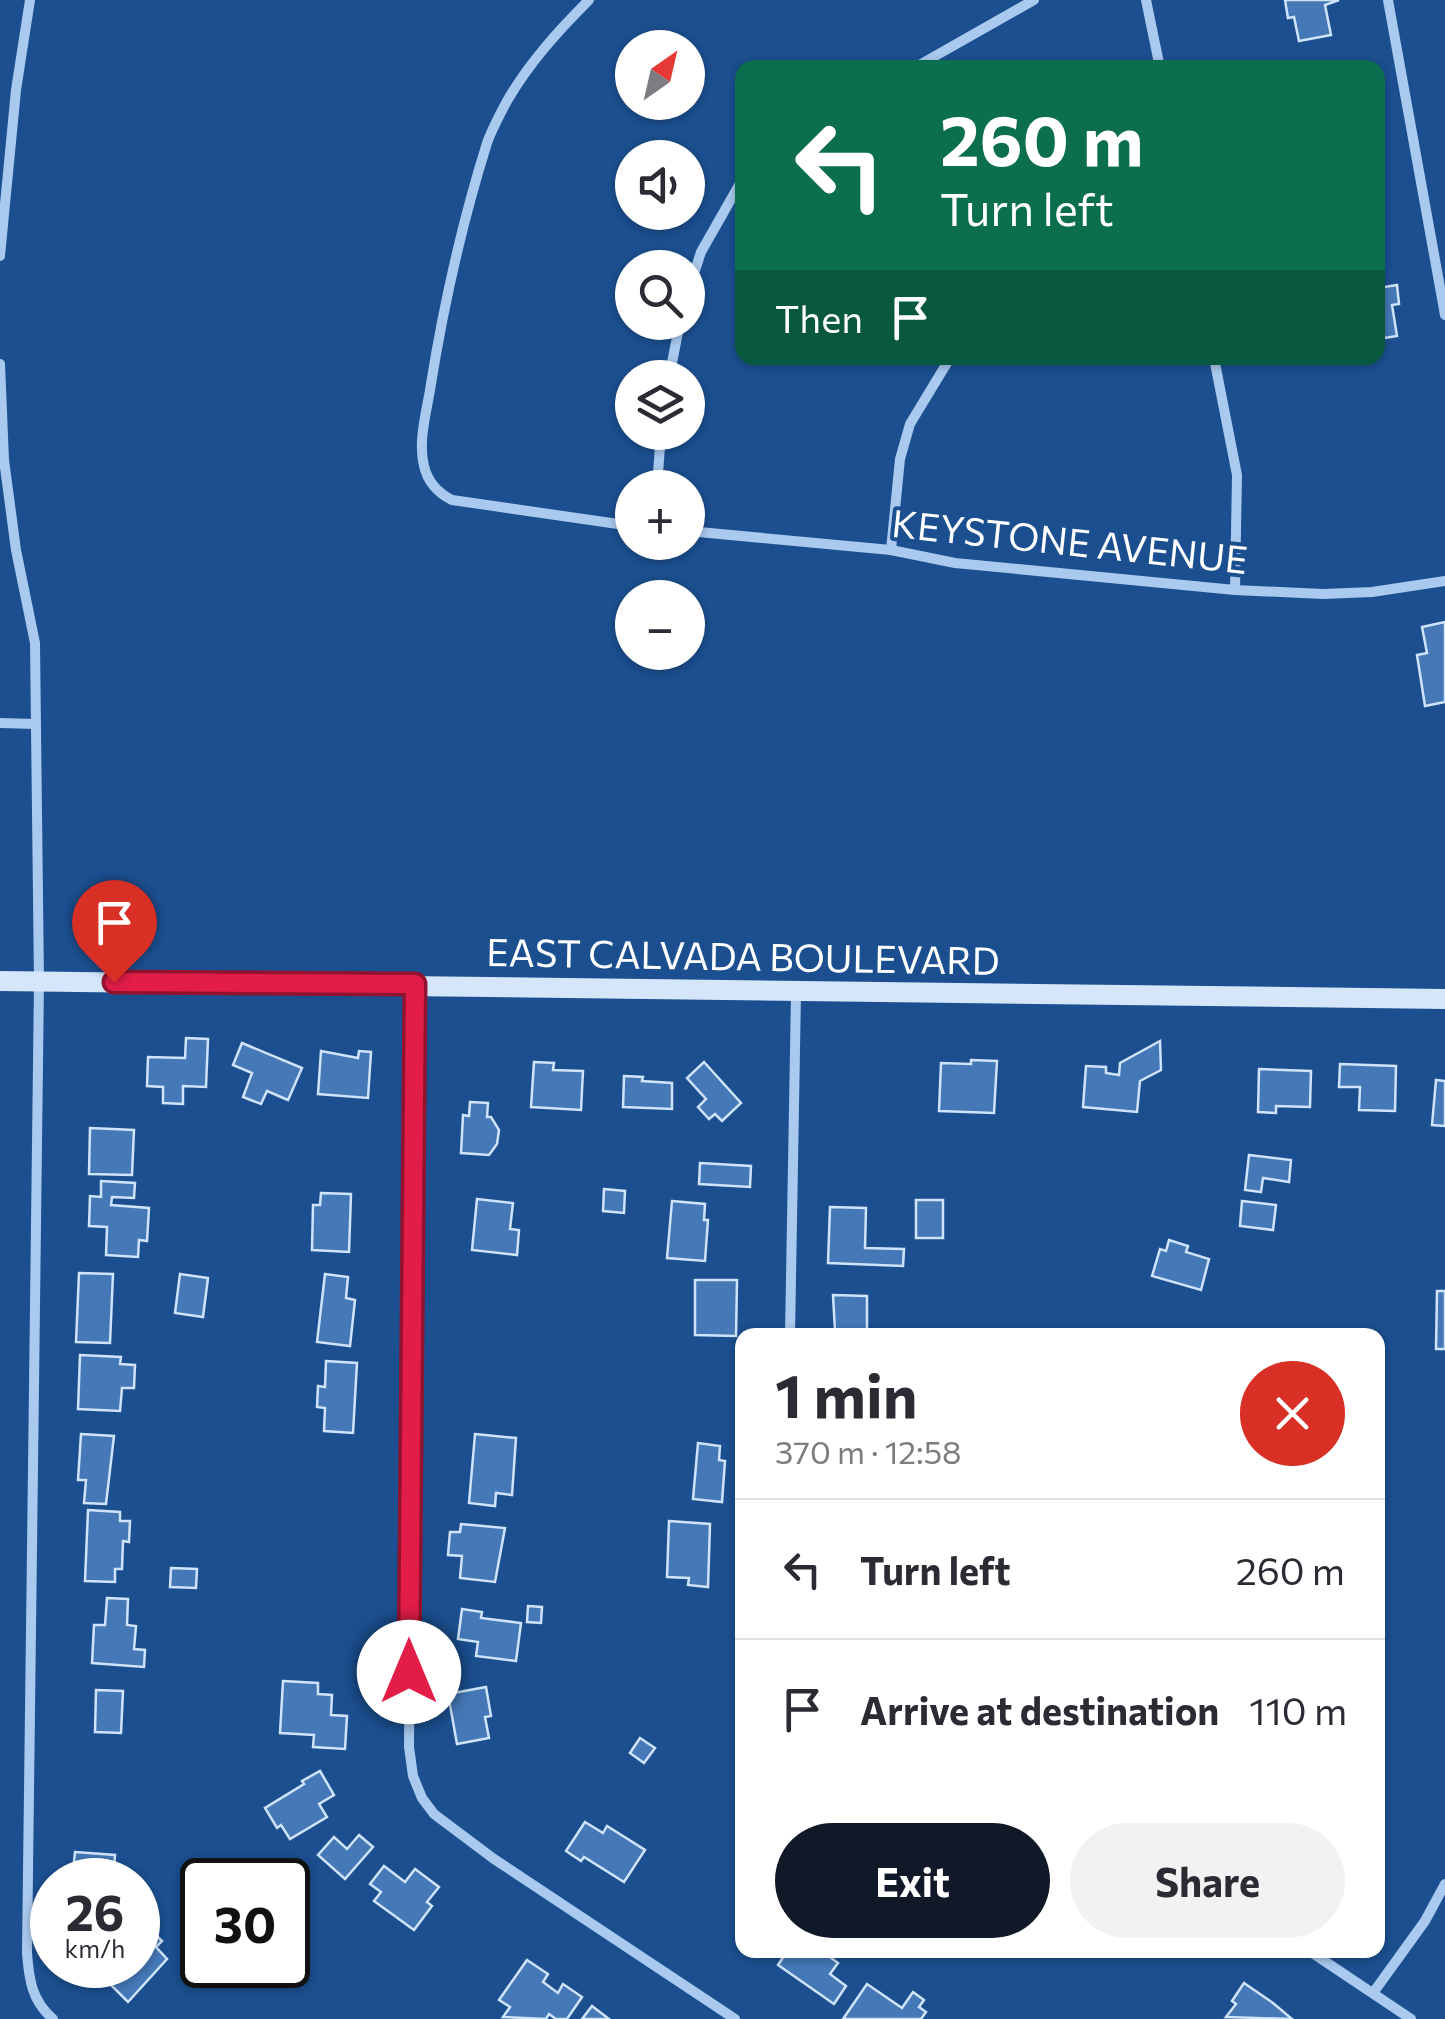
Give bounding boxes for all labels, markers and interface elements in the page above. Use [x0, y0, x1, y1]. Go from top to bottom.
north arrow [615, 30, 705, 120]
map controls [615, 30, 705, 670]
text: 260 m [940, 95, 1144, 180]
icon: left [775, 100, 905, 230]
button: sound [615, 140, 705, 230]
text: Turn left [940, 180, 1114, 235]
button: search [615, 250, 705, 340]
icon: arrive [883, 290, 938, 345]
text: Then [775, 294, 863, 341]
button: layers [615, 360, 705, 450]
button: + [615, 470, 705, 560]
street label: KEYSTONE AVENUE [890, 498, 1250, 582]
button: − [615, 580, 705, 670]
pin [72, 880, 157, 983]
icon: arrive [87, 895, 142, 950]
street label: EAST CALVADA BOULEVARD [486, 927, 1000, 983]
text: 1 min [775, 1357, 917, 1430]
button: close [1240, 1361, 1345, 1466]
text: 370 m · 12:58 [775, 1431, 961, 1471]
icon: left [775, 1542, 830, 1597]
text: Turn left [860, 1546, 1011, 1593]
text: 260 m [1236, 1546, 1345, 1593]
position arrow [357, 1620, 461, 1724]
icon: arrive [775, 1682, 830, 1737]
text: Arrive at destination [860, 1686, 1219, 1733]
text: 110 m [1249, 1686, 1347, 1733]
button: Exit [775, 1823, 1050, 1938]
button: Share [1070, 1823, 1345, 1938]
speed limit sign: 30 [180, 1858, 310, 1988]
text: 26 [65, 1880, 124, 1941]
text: km/h [65, 1933, 125, 1963]

